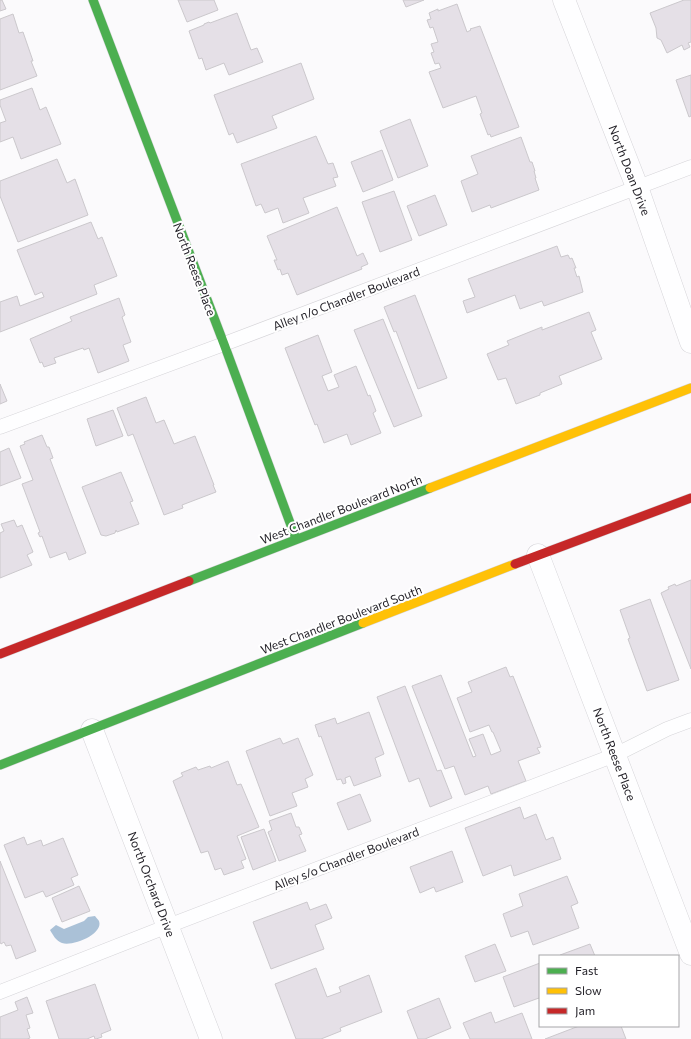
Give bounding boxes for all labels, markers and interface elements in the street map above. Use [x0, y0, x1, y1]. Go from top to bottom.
street label: North Doan Drive [606, 123, 654, 217]
street label: North Reese Place [171, 220, 219, 318]
street label: Alley n/o Chandler Boulevard [271, 263, 421, 333]
street label: West Chandler Boulevard North [258, 472, 424, 546]
street label: West Chandler Boulevard South [258, 582, 424, 656]
street label: North Reese Place [591, 705, 639, 803]
street label: Alley s/o Chandler Boulevard [271, 824, 421, 892]
street label: North Orchard Drive [126, 829, 178, 939]
legend [539, 955, 679, 1027]
text: Fast [575, 963, 598, 977]
text: Slow [575, 983, 602, 997]
text: Jam [575, 1003, 595, 1018]

